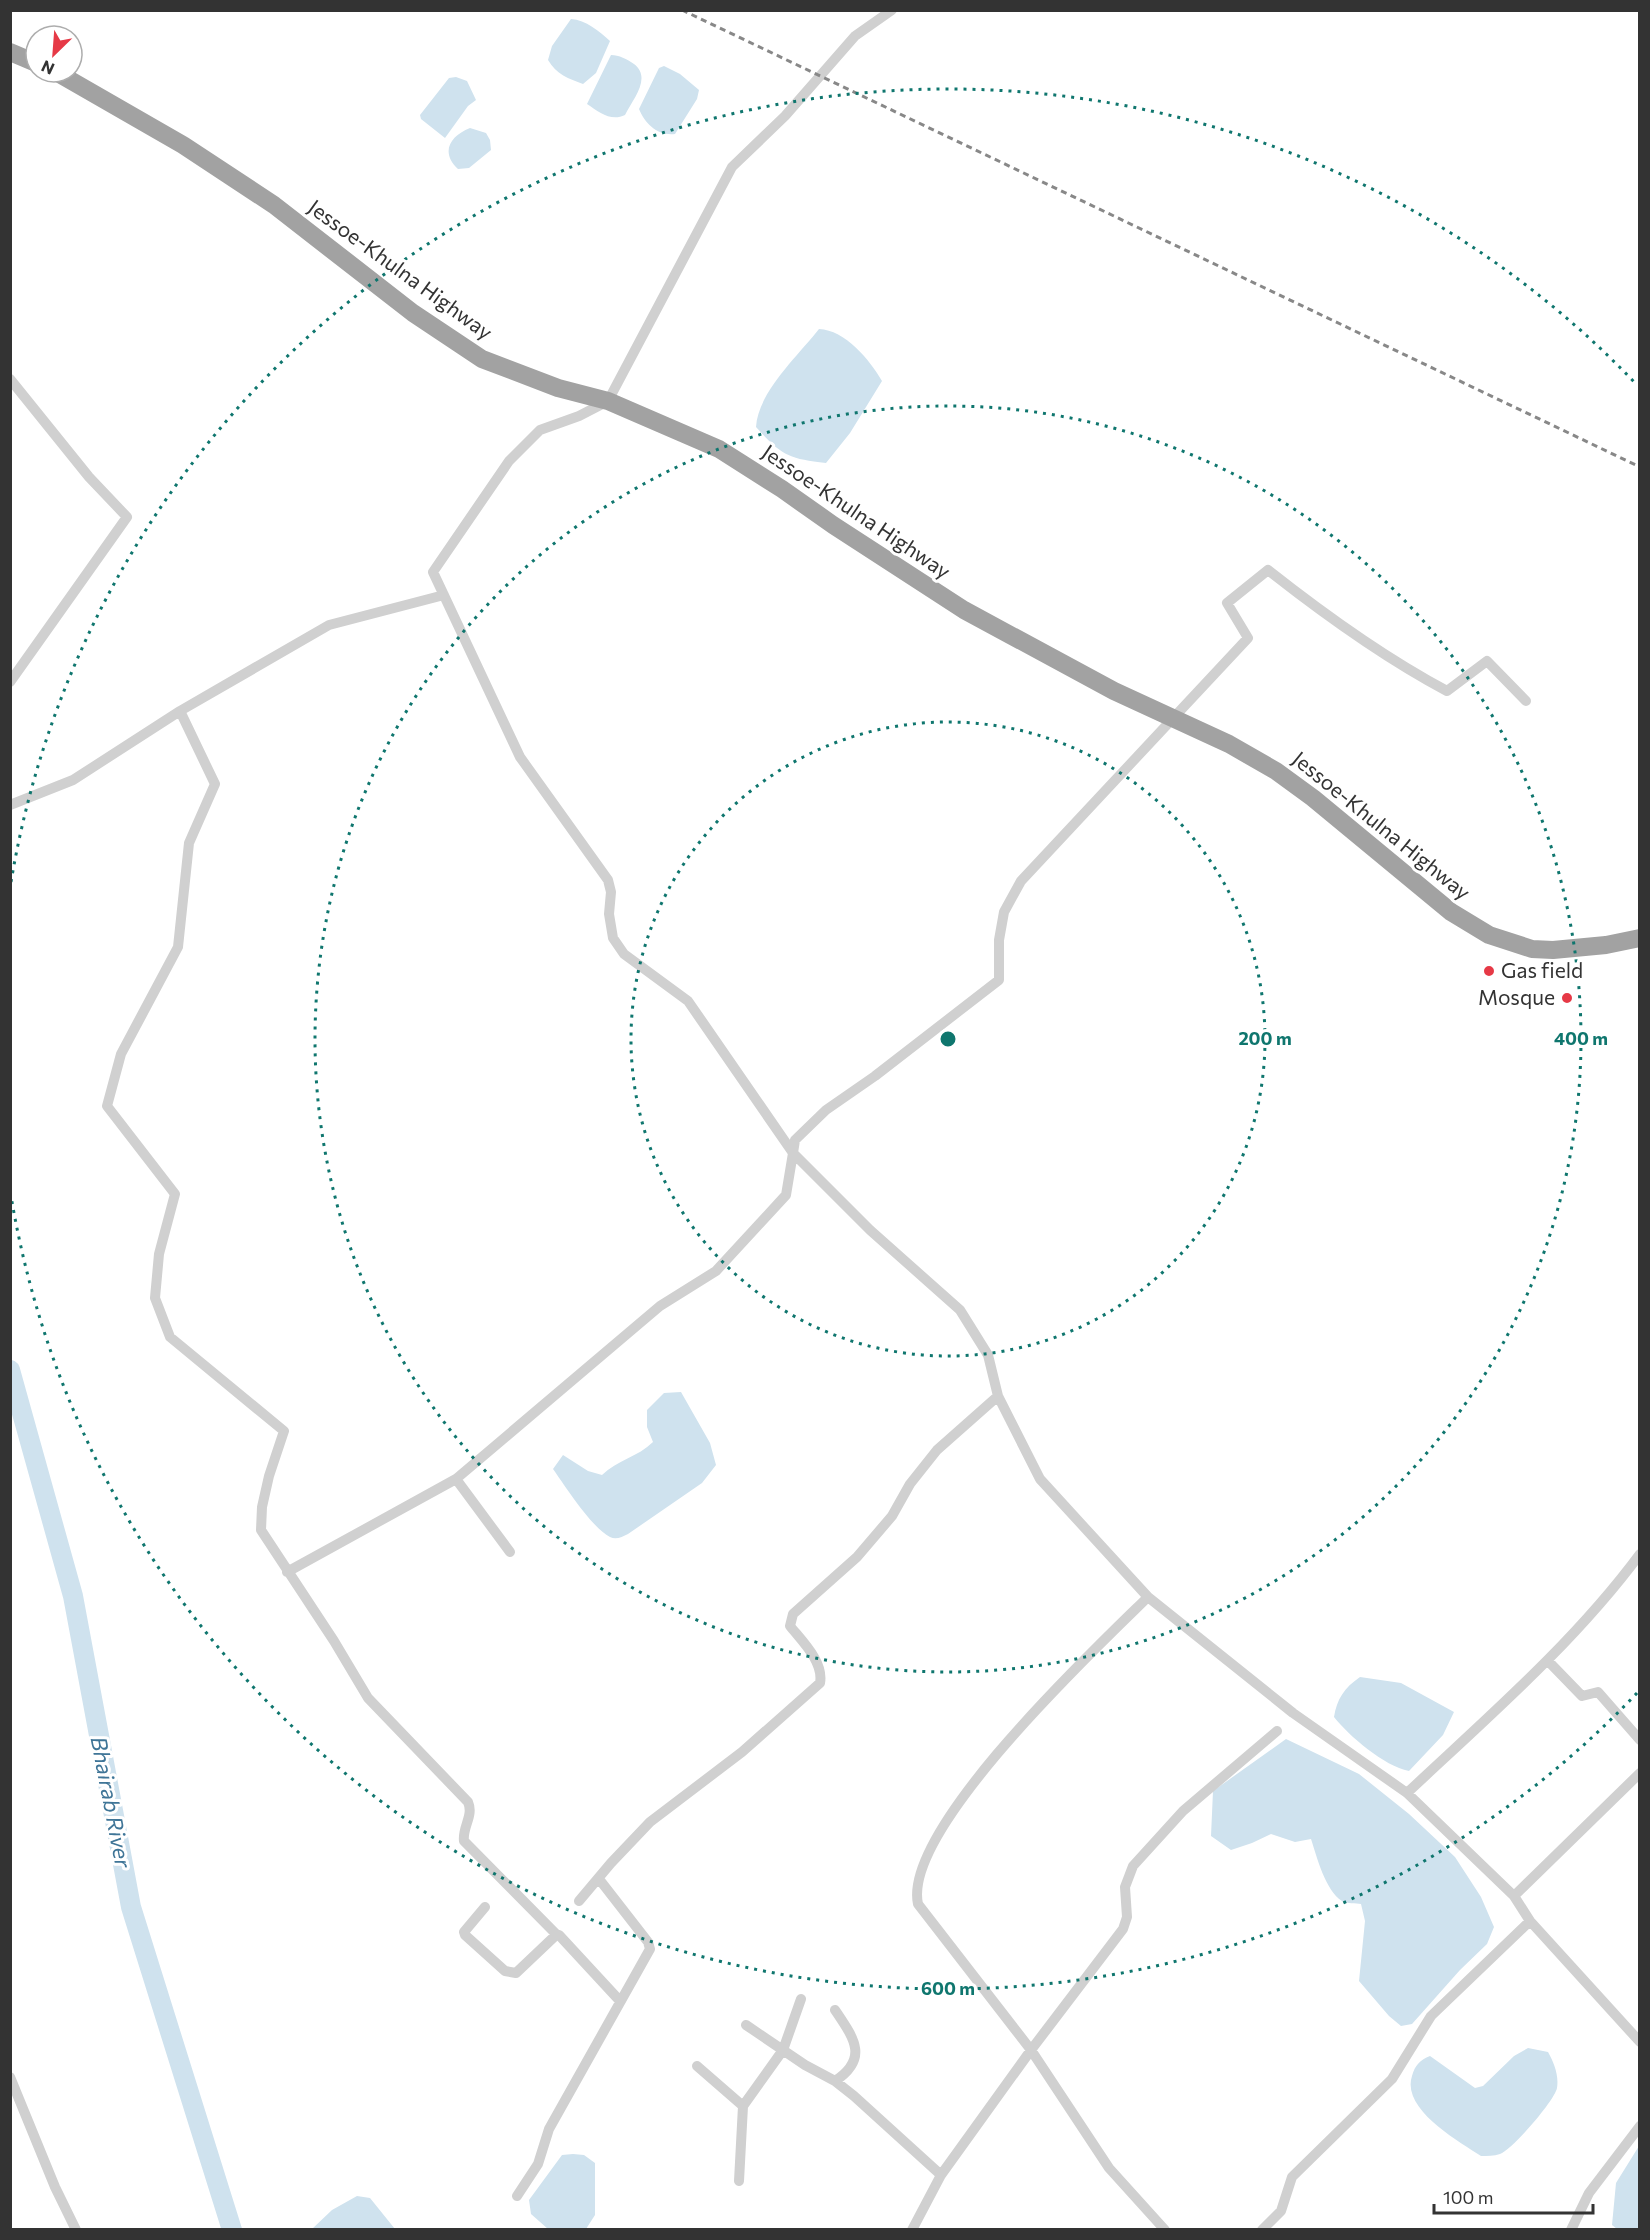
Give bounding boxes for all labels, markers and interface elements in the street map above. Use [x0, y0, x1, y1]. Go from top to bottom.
north arrow [24, 24, 84, 84]
text: N [38, 57, 57, 79]
street label: Jessoe-Khulna Highway [304, 194, 498, 344]
street label: Jessoe-Khulna Highway [758, 438, 956, 583]
street label: Jessoe-Khulna Highway [1288, 745, 1476, 904]
place label: Gas field [1501, 957, 1583, 982]
marker: Gas field [1482, 964, 1496, 978]
place label: Mosque [1478, 984, 1555, 1009]
marker: Mosque [1560, 991, 1574, 1005]
text: 200 m [1238, 1027, 1292, 1049]
text: 400 m [1554, 1027, 1608, 1049]
centre of rings [938, 1029, 958, 1049]
water label: Bhairab River [86, 1734, 138, 1871]
text: 600 m [921, 1977, 975, 1999]
scale bar [1434, 2177, 1593, 2215]
text: 100 m [1443, 2186, 1493, 2208]

